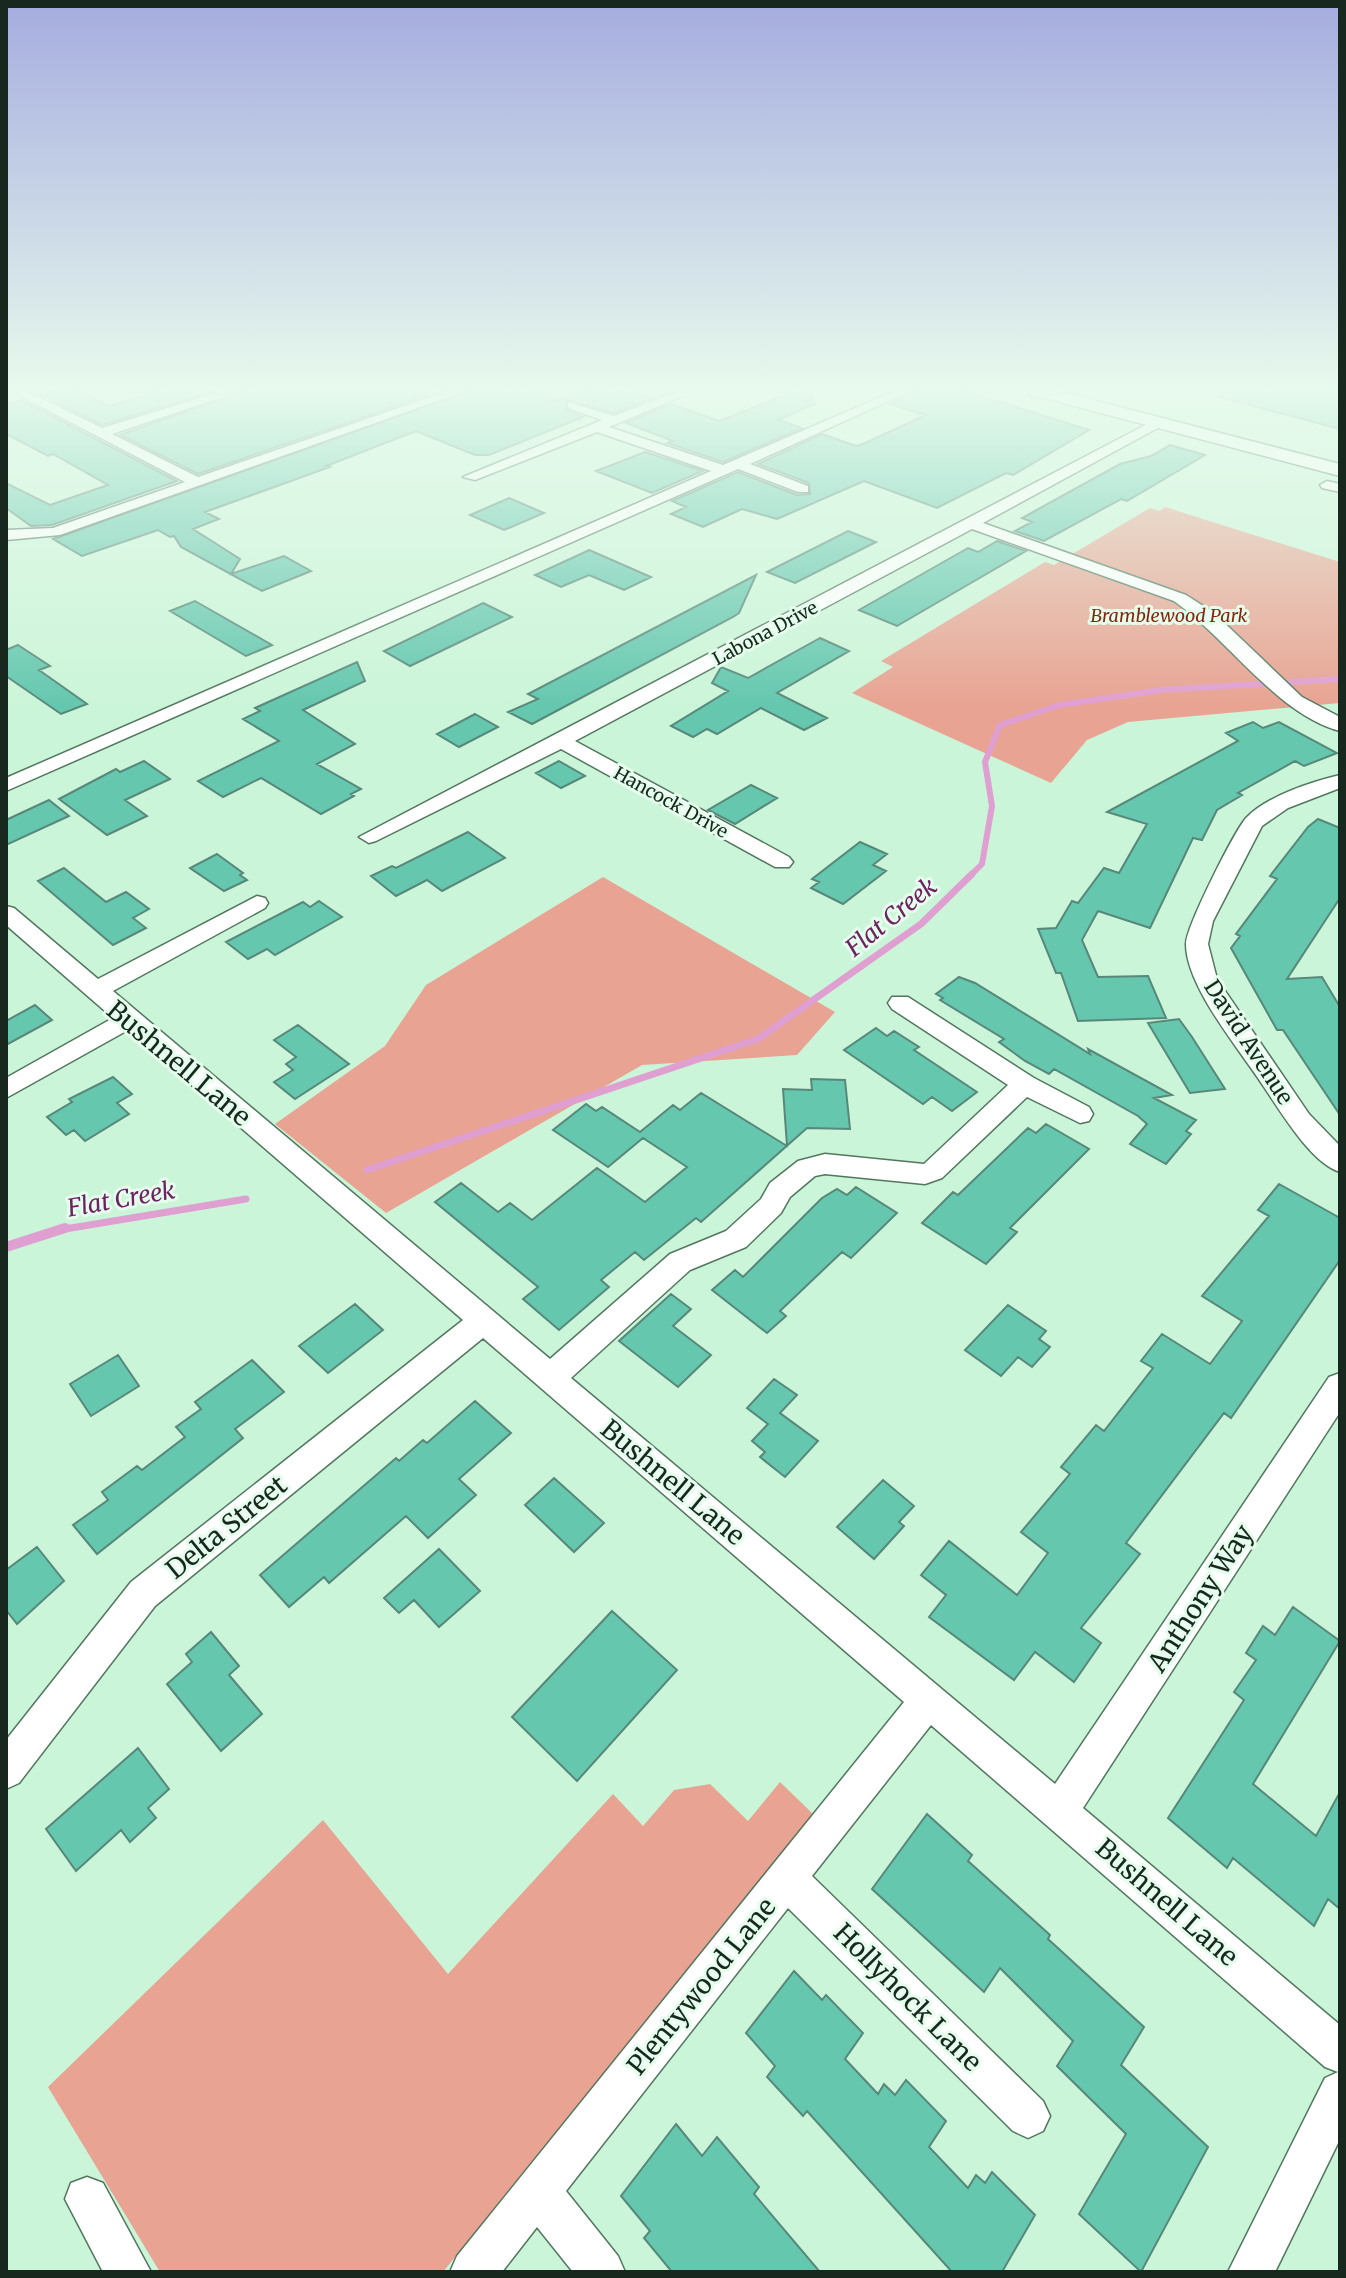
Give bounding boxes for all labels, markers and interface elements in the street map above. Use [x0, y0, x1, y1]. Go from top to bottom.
street label: Labona Drive [709, 596, 821, 670]
park label: Bramblewood Park [1091, 604, 1248, 627]
street label: Hancock Drive [610, 761, 732, 843]
water label: Flat Creek [838, 871, 943, 964]
street label: David Avenue [1198, 974, 1300, 1110]
street label: Bushnell Lane [100, 993, 258, 1133]
water label: Flat Creek [64, 1174, 177, 1224]
street label: Bushnell Lane [594, 1412, 752, 1552]
street label: Delta Street [159, 1468, 293, 1586]
street label: Anthony Way [1140, 1518, 1260, 1679]
street label: Bushnell Lane [1089, 1831, 1245, 1973]
street label: Plentywood Lane [620, 1891, 782, 2081]
street label: Hollyhock Lane [827, 1916, 989, 2078]

